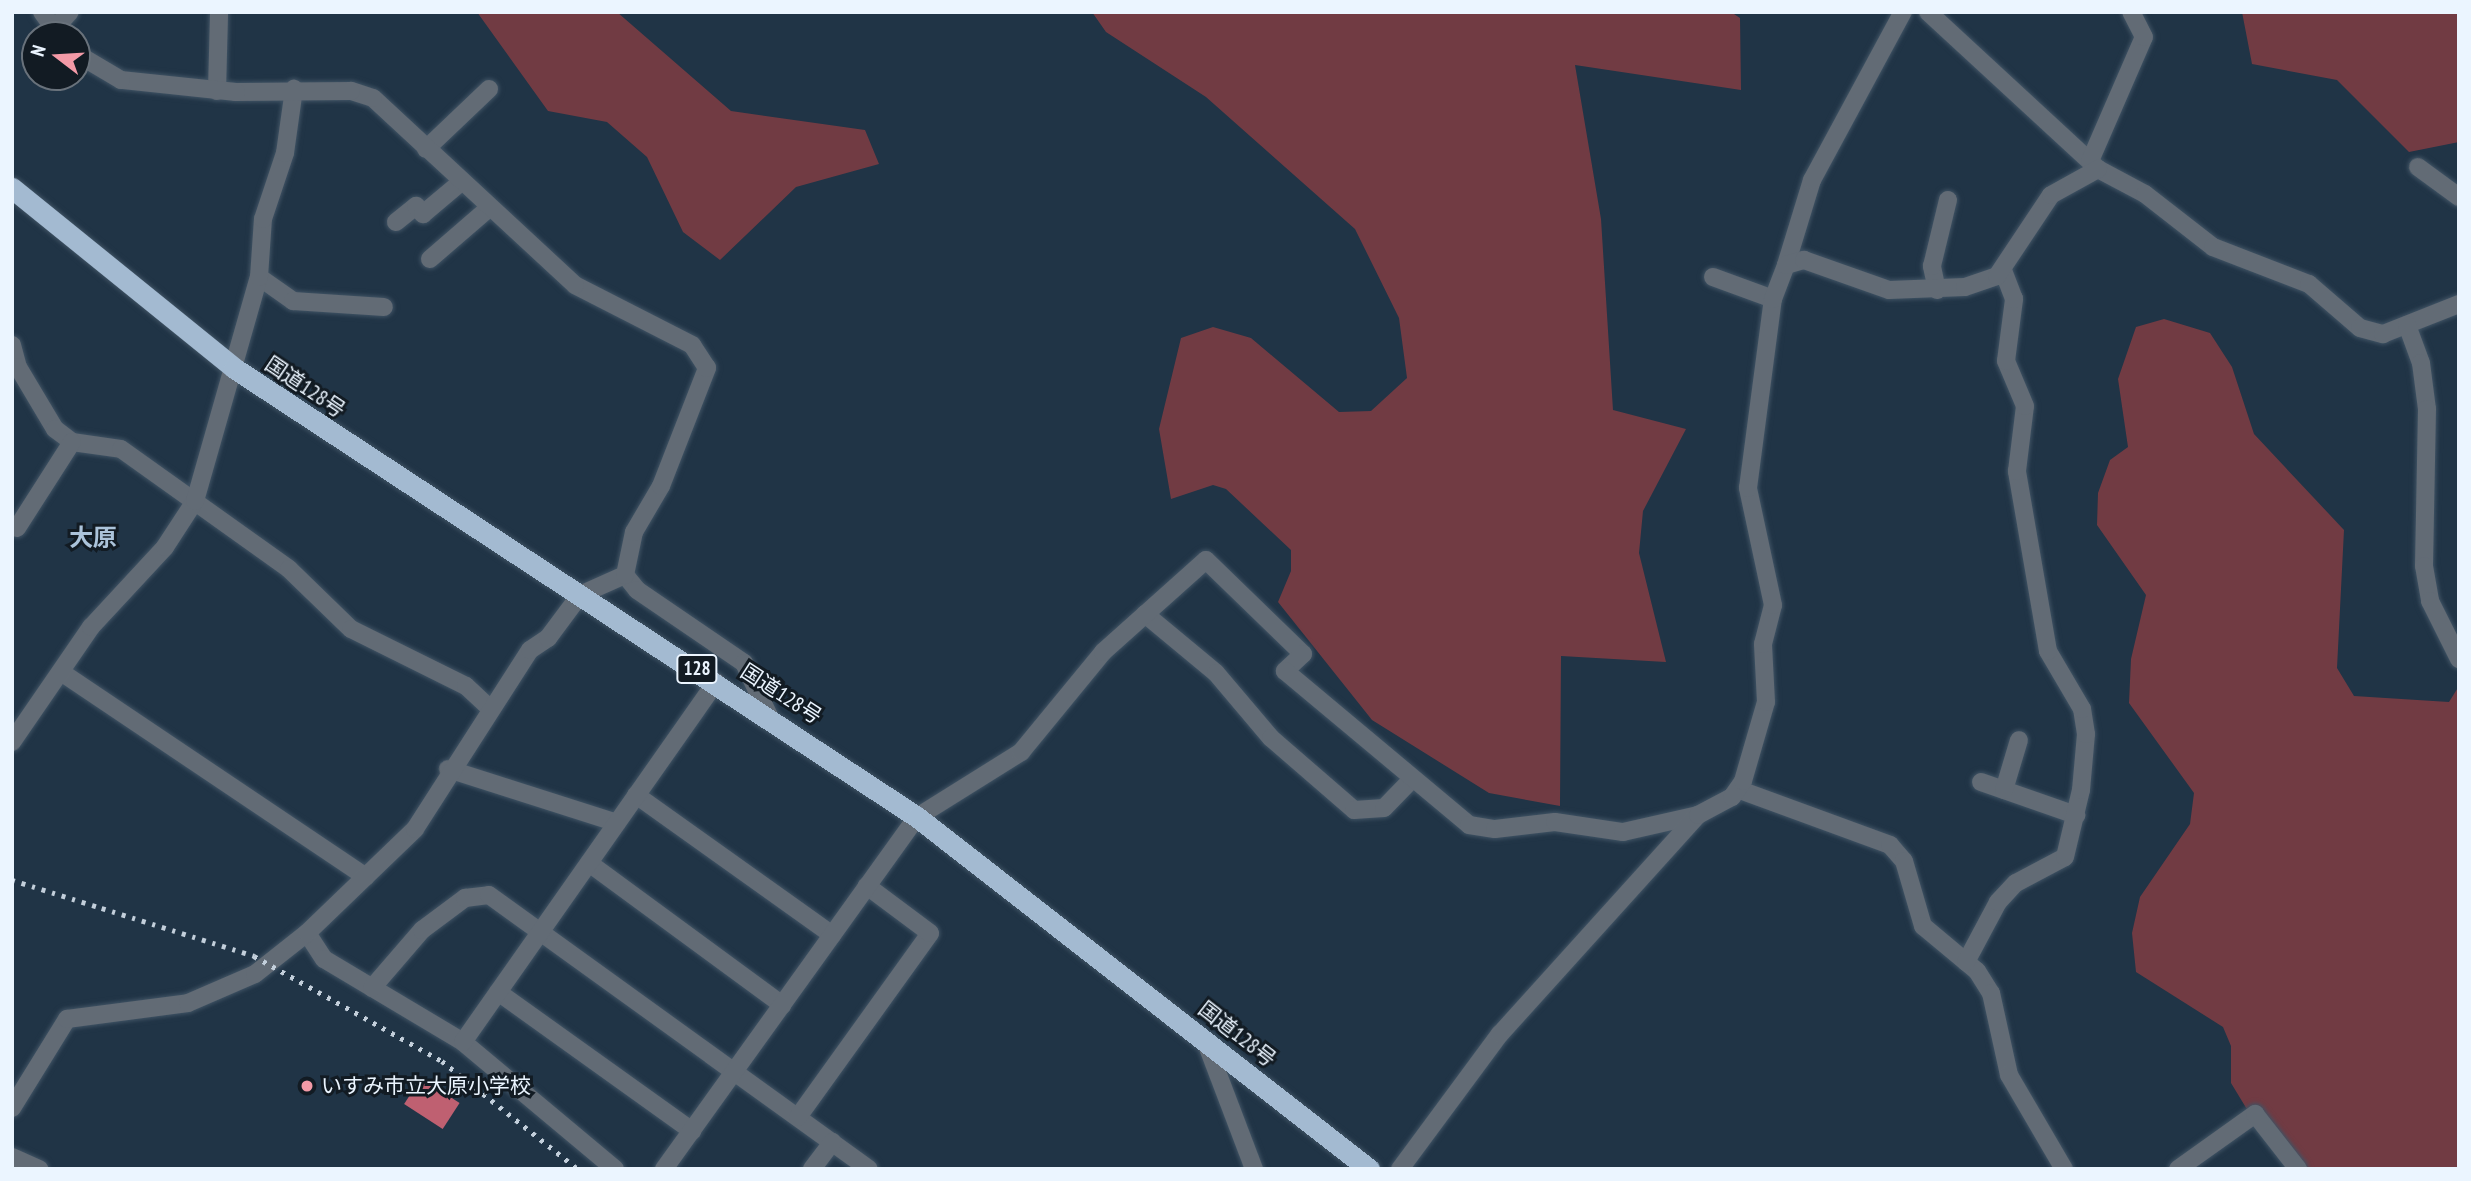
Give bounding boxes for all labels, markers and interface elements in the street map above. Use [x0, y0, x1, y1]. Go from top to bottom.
north arrow [21, 21, 91, 91]
text: N [25, 42, 51, 59]
street label: 国道128号 [260, 351, 350, 423]
district label: 大原 [69, 524, 117, 552]
road number: 128 [676, 654, 718, 684]
street label: 国道128号 [736, 659, 826, 729]
street label: 国道128号 [1193, 996, 1281, 1072]
place label: いすみ市立大原小学校 [321, 1073, 531, 1099]
marker: いすみ市立大原小学校 [299, 1078, 315, 1094]

